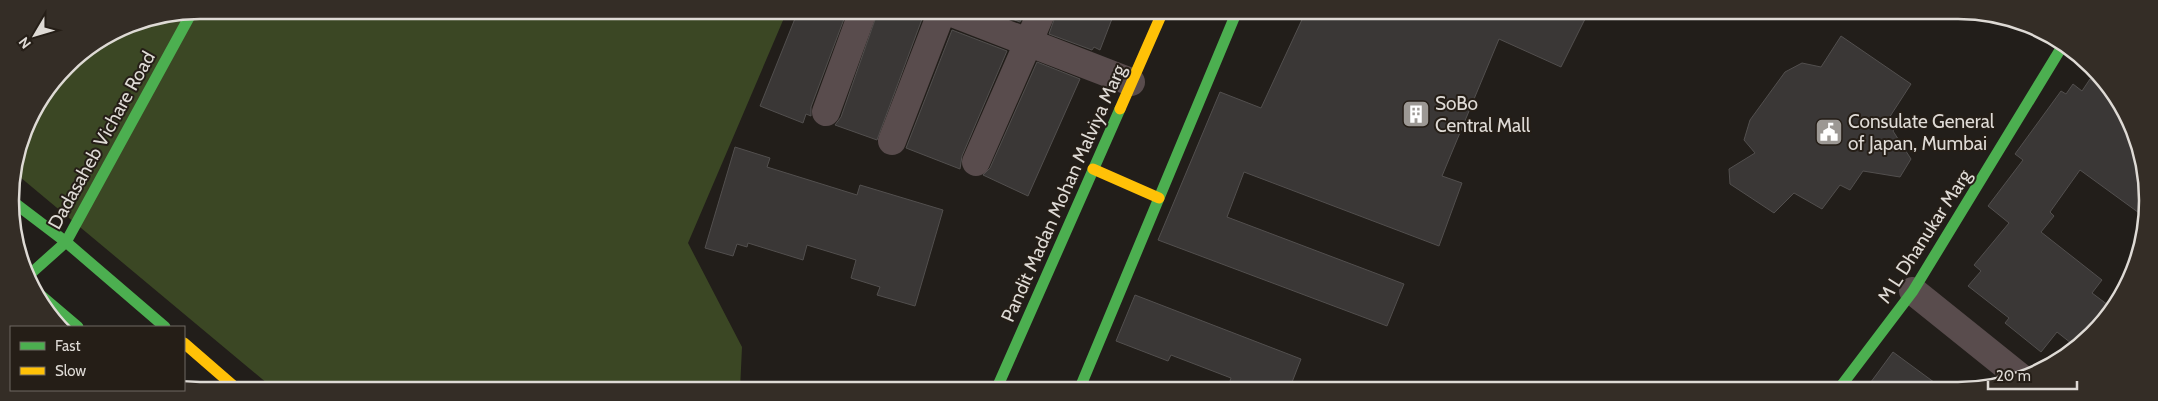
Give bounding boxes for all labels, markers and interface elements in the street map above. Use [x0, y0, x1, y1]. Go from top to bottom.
north arrow [10, 10, 60, 60]
text: N [15, 34, 35, 52]
street label: Dadasaheb Vichare Road [43, 47, 160, 233]
street label: Pandit Madan Mohan Malviya Marg [996, 60, 1131, 325]
place label: SoBo Central Mall [1435, 92, 1531, 137]
building icon: SoBo Central Mall [1401, 99, 1431, 129]
place label: Consulate General of Japan, Mumbai [1848, 110, 1995, 155]
public building icon: Consulate General of Japan, Mumbai [1814, 117, 1844, 147]
street label: M L Dhanukar Marg [1873, 165, 1977, 307]
legend [10, 326, 185, 391]
text: Fast [55, 337, 80, 355]
scale bar [1988, 358, 2077, 390]
text: Slow [55, 362, 86, 380]
text: 20 m [1996, 367, 2031, 385]

